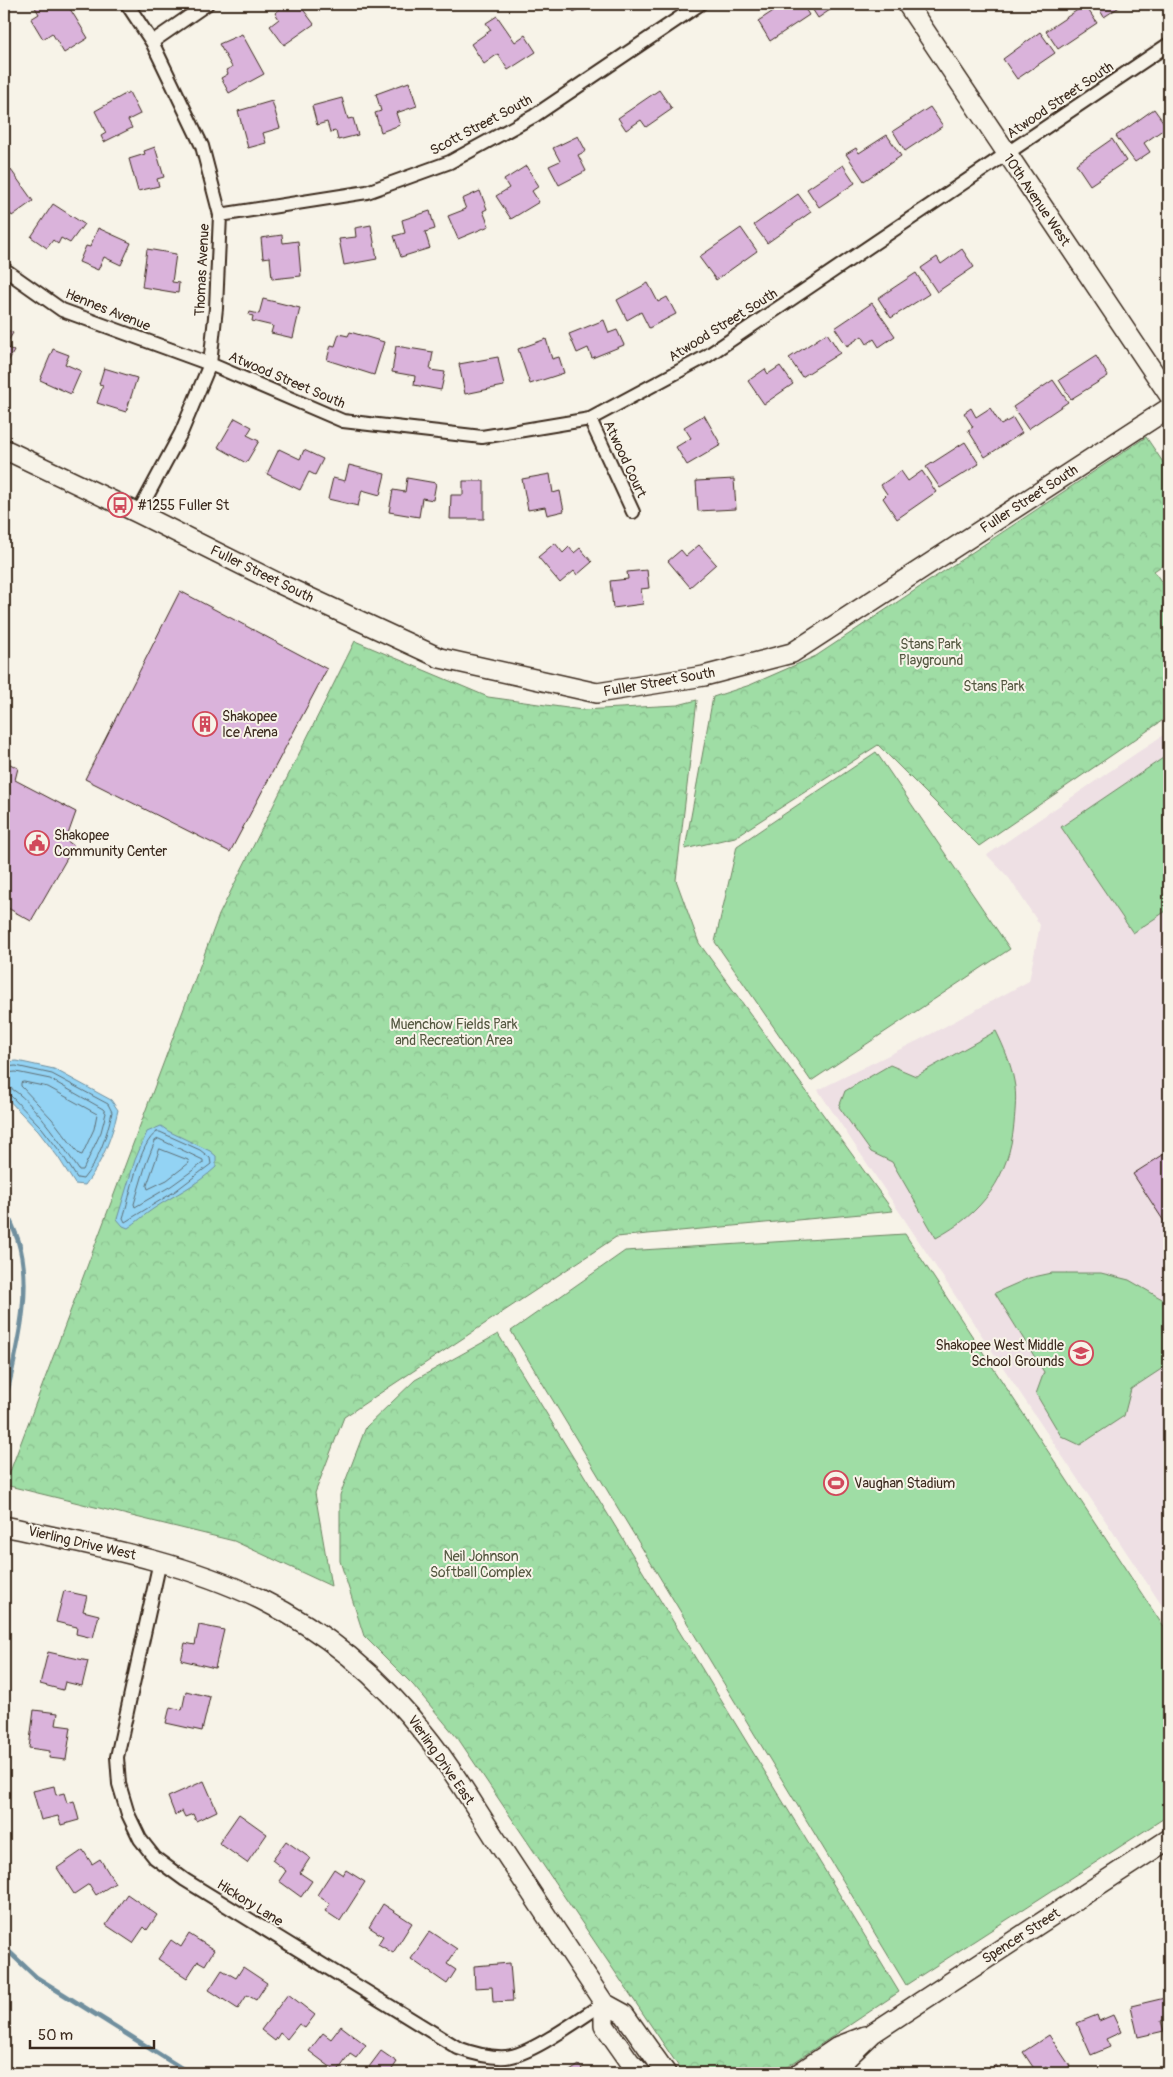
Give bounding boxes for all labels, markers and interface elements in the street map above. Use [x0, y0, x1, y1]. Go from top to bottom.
street label: Atwood Street South [1003, 58, 1117, 142]
street label: Scott Street South [427, 91, 535, 159]
street label: 10th Avenue West [1000, 151, 1074, 249]
street label: Thomas Avenue [191, 223, 213, 317]
street label: Hennes Avenue [63, 285, 153, 335]
street label: Atwood Street South [665, 285, 781, 365]
street label: Atwood Street South [226, 348, 348, 412]
street label: Atwood Court [600, 418, 650, 501]
street label: Fuller Street South [977, 461, 1081, 537]
bus stop icon: #1255 Fuller St [107, 492, 133, 518]
place label: #1255 Fuller St [137, 497, 229, 514]
street label: Fuller Street South [207, 542, 317, 606]
park label: Stans Park Playground [899, 636, 963, 669]
street label: Fuller Street South [602, 664, 716, 700]
park label: Stans Park [963, 678, 1025, 695]
place label: Shakopee Ice Arena [222, 708, 278, 741]
building icon: Shakopee Ice Arena [192, 711, 218, 737]
place label: Shakopee Community Center [54, 827, 167, 860]
public building icon: Shakopee Community Center [24, 830, 50, 856]
park label: Muenchow Fields Park and Recreation Area [390, 1016, 518, 1049]
place label: Shakopee West Middle School Grounds [935, 1337, 1065, 1370]
school or university icon: Shakopee West Middle School Grounds [1068, 1340, 1094, 1366]
sports icon: Vaughan Stadium [823, 1470, 849, 1496]
place label: Vaughan Stadium [854, 1475, 955, 1492]
street label: Vierling Drive West [26, 1522, 138, 1564]
park label: Neil Johnson Softball Complex [430, 1548, 532, 1581]
street label: Vierling Drive East [404, 1712, 478, 1808]
street label: Hickory Lane [214, 1876, 286, 1930]
street label: Spencer Street [979, 1904, 1063, 1967]
scale bar [30, 2017, 154, 2049]
text: 50 m [38, 2026, 73, 2045]

